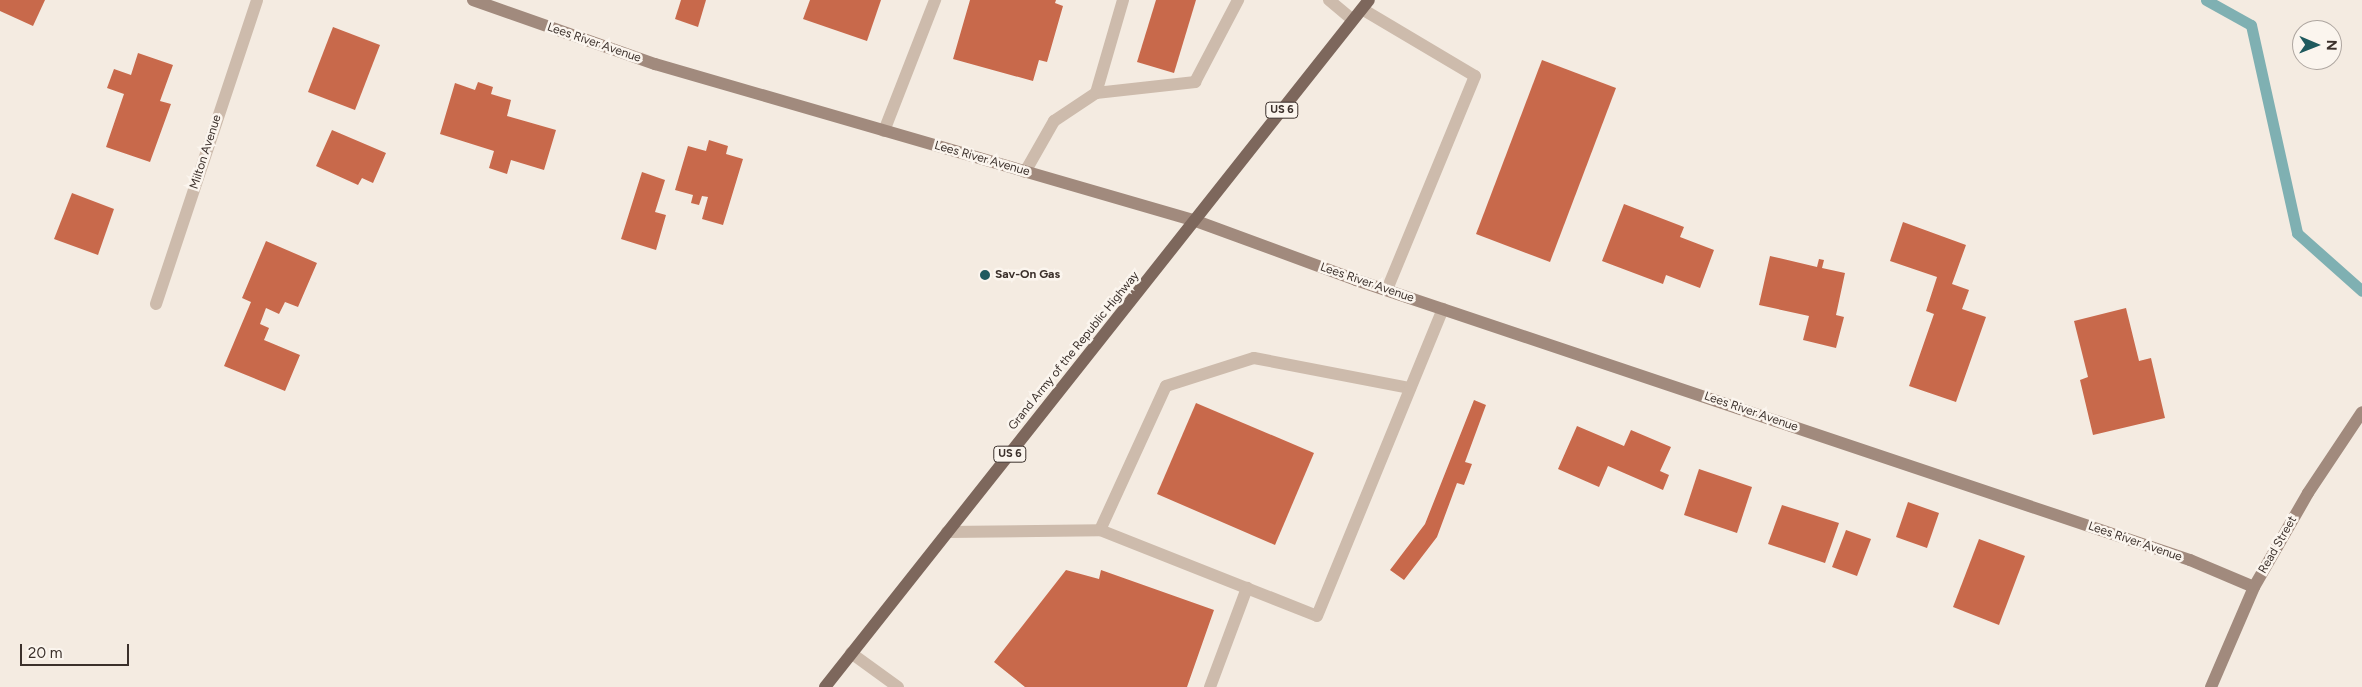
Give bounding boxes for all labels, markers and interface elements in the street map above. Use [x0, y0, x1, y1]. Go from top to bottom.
street label: Lees River Avenue [545, 20, 643, 66]
north arrow [2292, 20, 2342, 70]
text: N [2323, 40, 2340, 51]
road number: US 6 [1264, 102, 1300, 118]
street label: Milton Avenue [187, 113, 225, 191]
street label: Lees River Avenue [933, 139, 1031, 179]
street label: Lees River Avenue [1318, 260, 1416, 306]
place label: Sav-On Gas [995, 268, 1060, 282]
marker: Sav-On Gas [979, 269, 991, 281]
street label: Grand Army of the Republic Highway [1006, 269, 1142, 433]
street label: Lees River Avenue [1702, 389, 1800, 435]
road number: US 6 [992, 446, 1028, 462]
street label: Read Street [2256, 514, 2300, 576]
street label: Lees River Avenue [2086, 519, 2184, 565]
scale bar [22, 634, 131, 666]
text: 20 m [28, 644, 62, 662]

